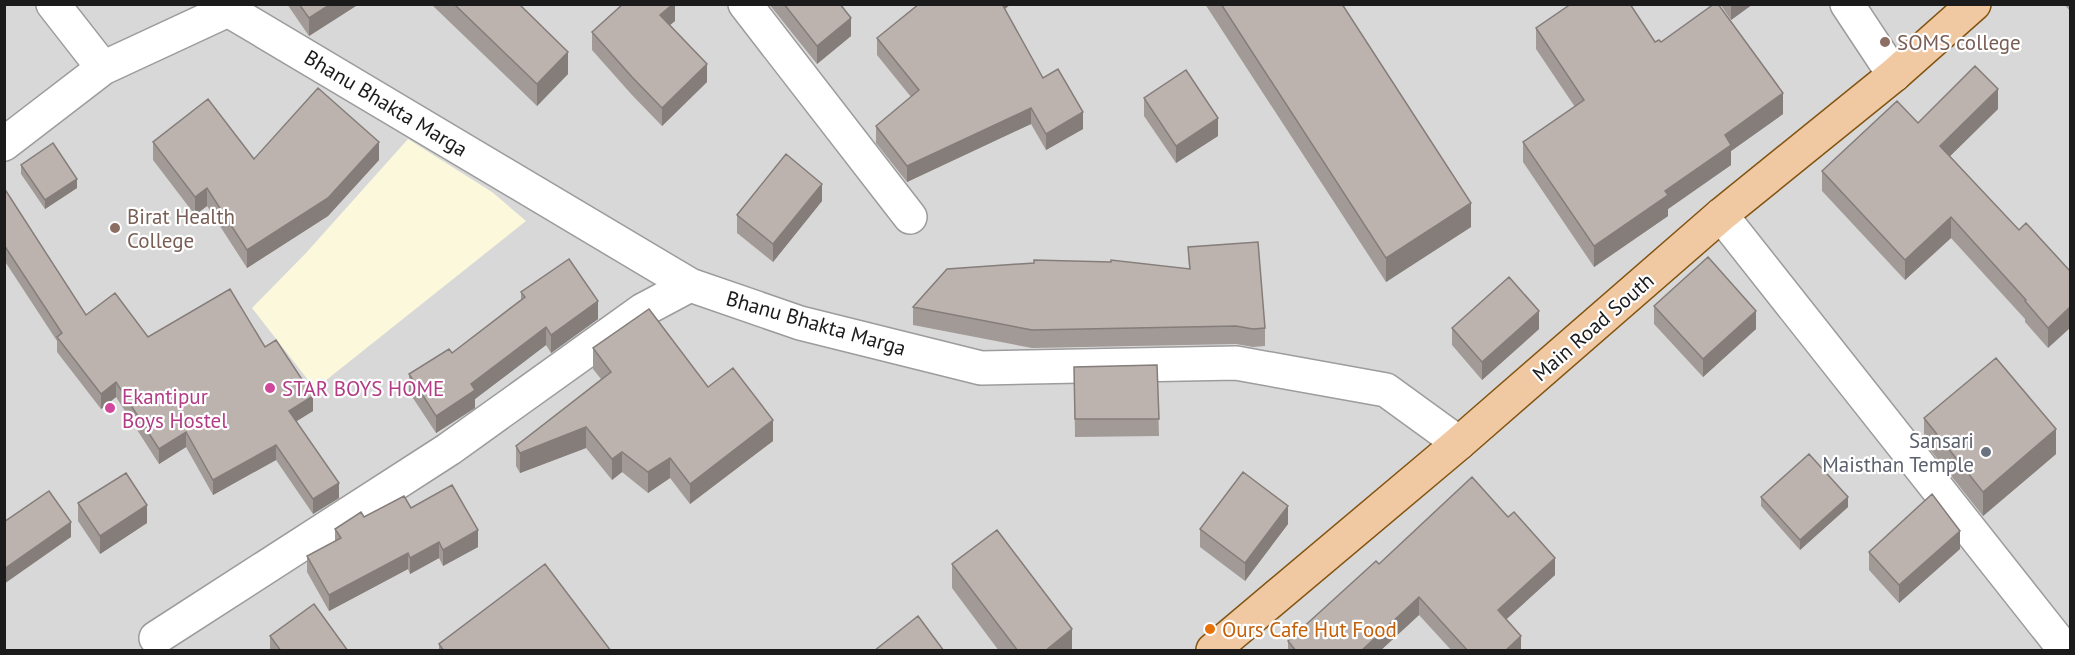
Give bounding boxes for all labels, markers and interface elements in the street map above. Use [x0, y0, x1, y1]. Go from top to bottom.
place label: SOMS college [1897, 29, 2021, 56]
marker: SOMS college [1878, 35, 1892, 49]
street label: Bhanu Bhakta Marga [299, 44, 473, 162]
place label: Birat Health College [127, 203, 235, 254]
marker: Birat Health College [108, 221, 122, 235]
street label: Main Road South [1527, 267, 1659, 387]
street label: Bhanu Bhakta Marga [723, 284, 909, 362]
place label: STAR BOYS HOME [282, 375, 444, 402]
marker: STAR BOYS HOME [263, 381, 277, 395]
place label: Ekantipur Boys Hostel [122, 383, 227, 434]
marker: Ekantipur Boys Hostel [103, 401, 117, 415]
place label: Sansari Maisthan Temple [1822, 427, 1974, 478]
marker: Sansari Maisthan Temple [1979, 445, 1993, 459]
place label: Ours Cafe Hut Food [1222, 616, 1397, 643]
marker: Ours Cafe Hut Food [1203, 622, 1217, 636]

